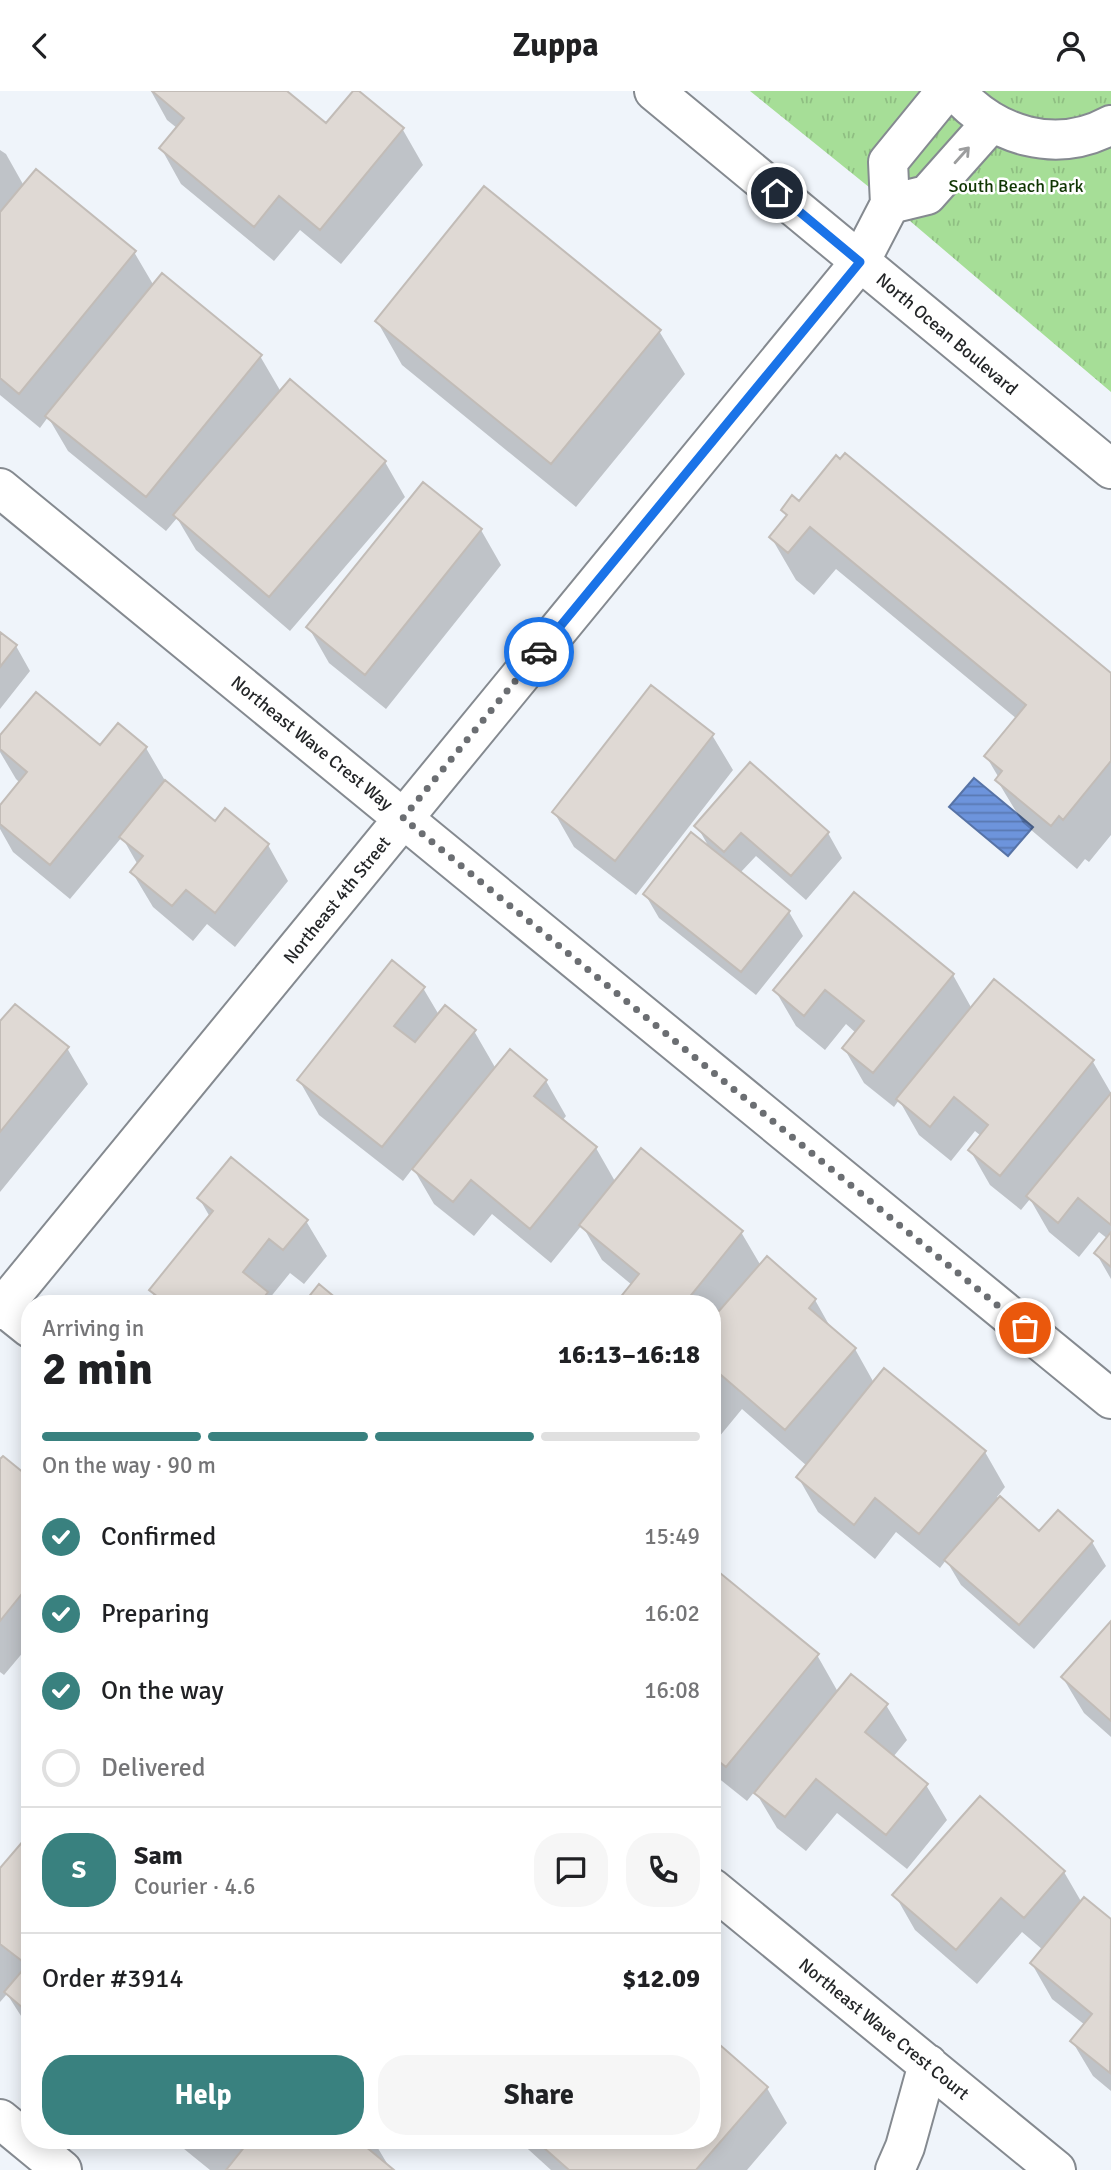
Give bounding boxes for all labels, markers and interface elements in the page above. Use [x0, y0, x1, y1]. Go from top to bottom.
text: Zuppa [512, 26, 599, 65]
icon: back [21, 27, 59, 65]
icon: person [1052, 27, 1090, 65]
one-way arrow [954, 147, 971, 164]
pin [747, 163, 807, 223]
icon: home [758, 174, 796, 212]
park label: South Beach Park [948, 175, 1084, 197]
street label: North Ocean Boulevard [872, 268, 1022, 400]
courier [504, 617, 574, 687]
icon: car [520, 633, 558, 671]
street label: Northeast Wave Crest Way [227, 671, 398, 815]
street label: Northeast 4th Street [279, 832, 395, 968]
pin [995, 1298, 1055, 1358]
icon: bag [1006, 1309, 1044, 1347]
text: Arriving in [42, 1314, 144, 1343]
text: 16:13–16:18 [558, 1339, 700, 1371]
text: 2 min [42, 1341, 153, 1397]
text: On the way · 90 m [42, 1451, 216, 1480]
icon: check [42, 1518, 80, 1556]
text: Confirmed [101, 1521, 216, 1553]
text: 15:49 [644, 1522, 700, 1551]
icon: check [42, 1595, 80, 1633]
text: Preparing [101, 1598, 209, 1630]
text: 16:02 [644, 1599, 700, 1628]
icon: check [42, 1672, 80, 1710]
text: On the way [101, 1675, 224, 1707]
text: 16:08 [644, 1676, 700, 1705]
text: Delivered [101, 1752, 206, 1784]
button: chat [534, 1833, 608, 1907]
button: phone [626, 1833, 700, 1907]
text: Sam [134, 1840, 183, 1872]
text: S [72, 1854, 86, 1886]
text: Courier · 4.6 [134, 1872, 255, 1901]
street label: Northeast Wave Crest Court [794, 1953, 974, 2105]
text: Order #3914 [42, 1963, 183, 1995]
text: $12.09 [622, 1963, 700, 1995]
button: Help [42, 2055, 364, 2135]
button: Share [378, 2055, 700, 2135]

